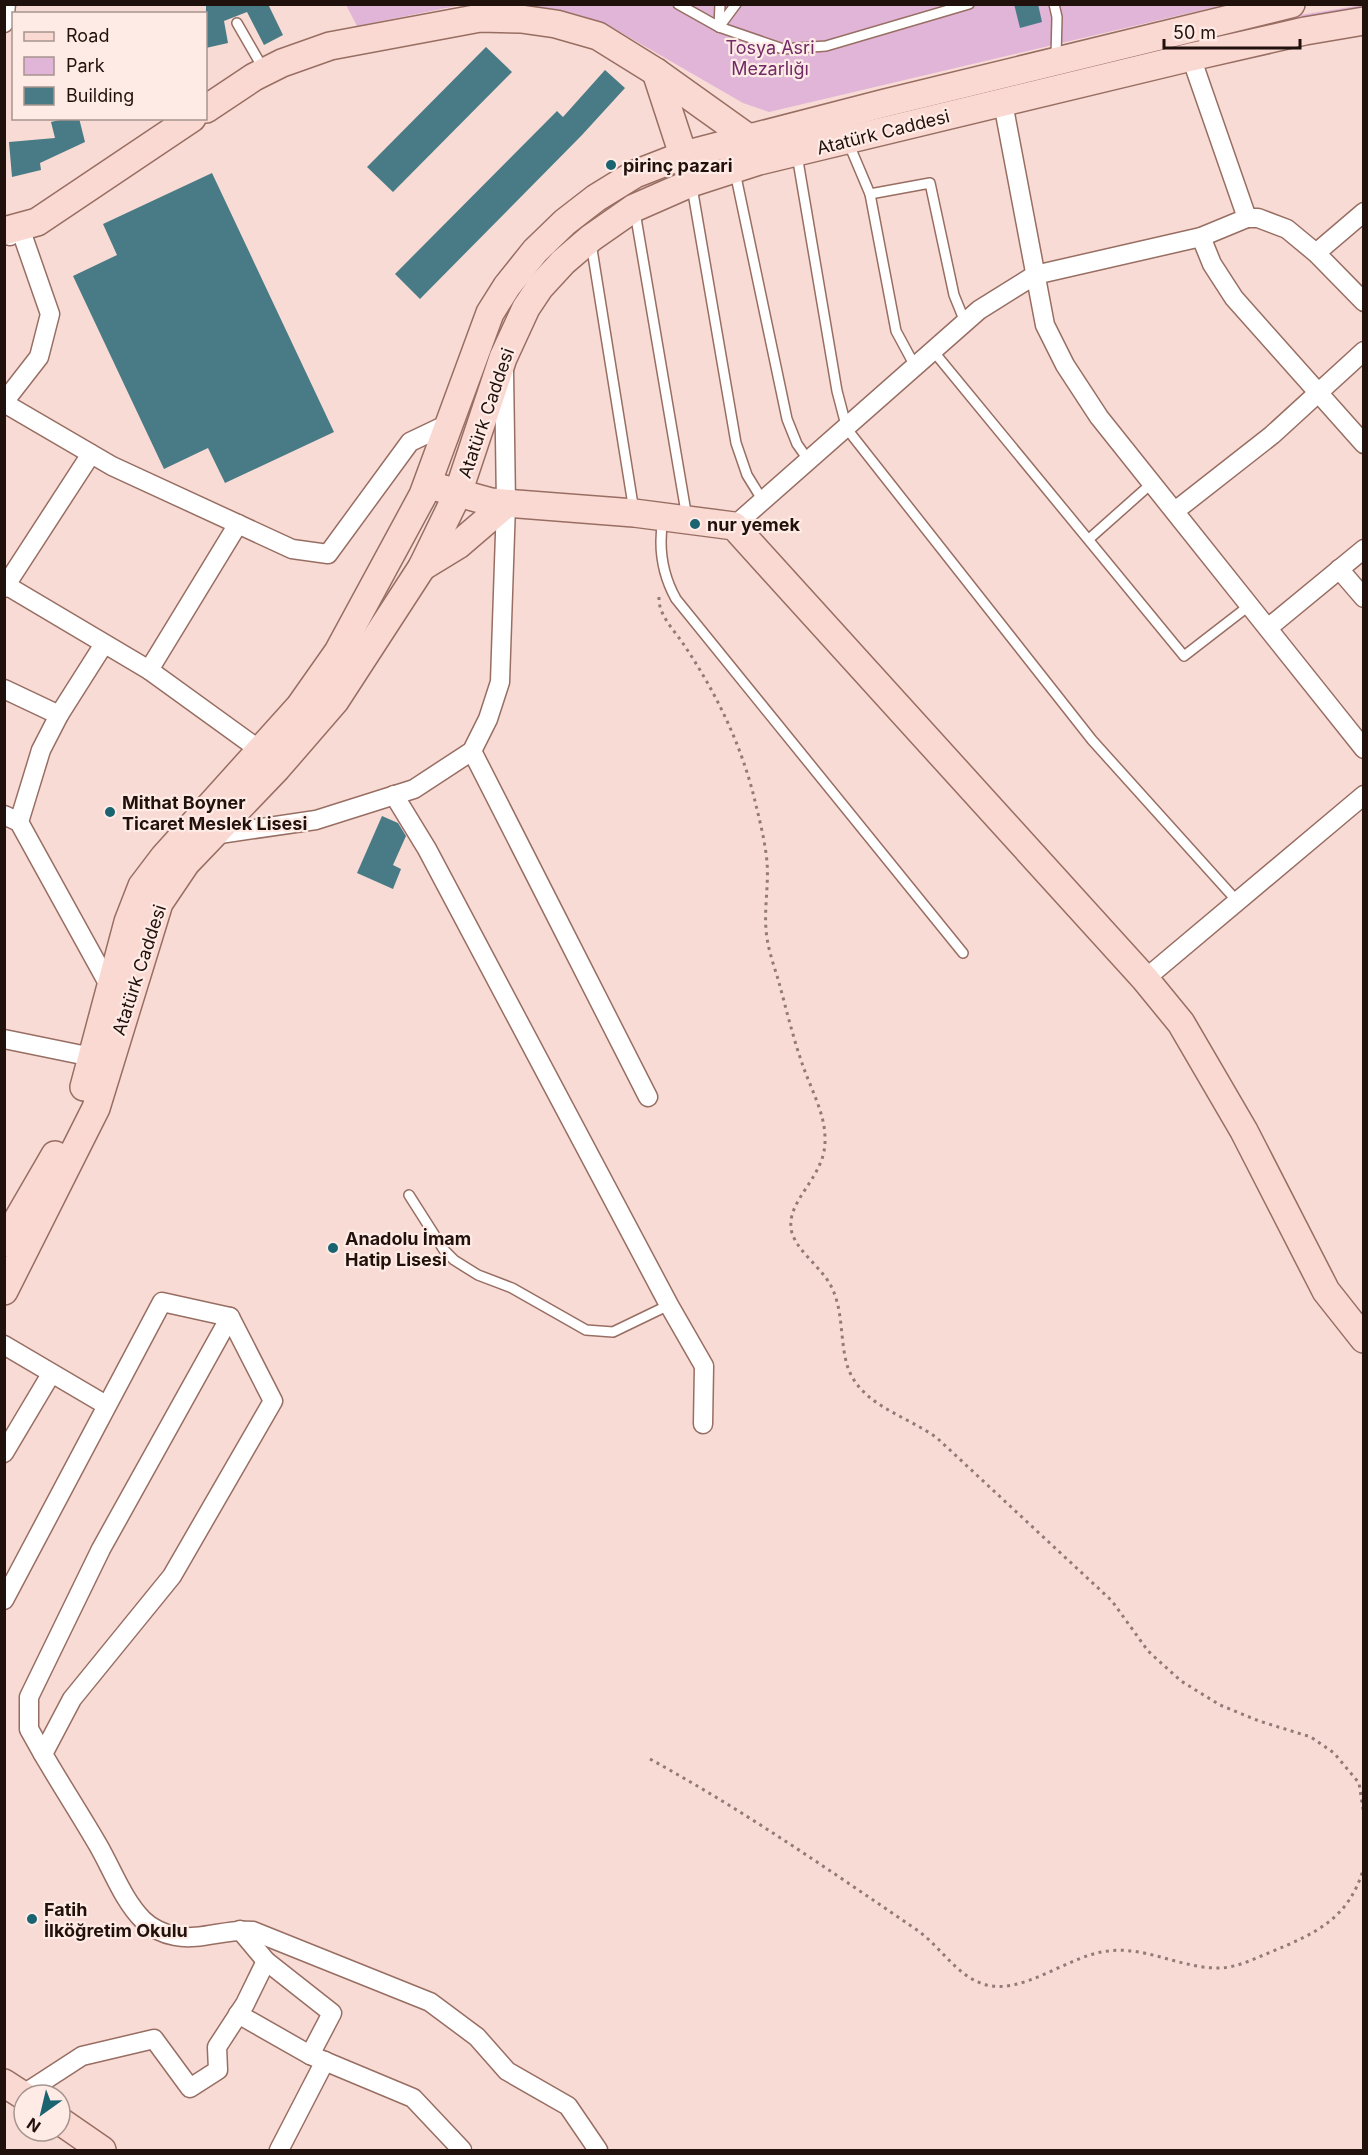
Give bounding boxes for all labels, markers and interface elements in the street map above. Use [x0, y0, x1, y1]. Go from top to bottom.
legend [12, 12, 207, 120]
scale bar [1164, 12, 1300, 50]
text: 50 m [1173, 22, 1216, 43]
text: Road [66, 25, 109, 46]
park label: Tosya Asri Mezarlığı [725, 37, 815, 79]
text: Park [66, 55, 105, 76]
text: Building [66, 85, 134, 106]
street label: Atatürk Caddesi [814, 105, 952, 159]
place label: pirinç pazari [623, 155, 733, 176]
marker: pirinç pazari [604, 158, 618, 172]
street label: Atatürk Caddesi [454, 345, 518, 481]
place label: nur yemek [707, 514, 800, 535]
marker: nur yemek [688, 517, 702, 531]
place label: Mithat Boyner Ticaret Meslek Lisesi [122, 792, 307, 834]
marker: Mithat Boyner Ticaret Meslek Lisesi [103, 805, 117, 819]
street label: Atatürk Caddesi [108, 902, 170, 1038]
place label: Anadolu İmam Hatip Lisesi [345, 1228, 471, 1270]
marker: Anadolu İmam Hatip Lisesi [326, 1241, 340, 1255]
place label: Fatih İlköğretim Okulu [44, 1899, 188, 1941]
marker: Fatih İlköğretim Okulu [25, 1912, 39, 1926]
north arrow [12, 2083, 72, 2143]
text: N [23, 2114, 44, 2137]

